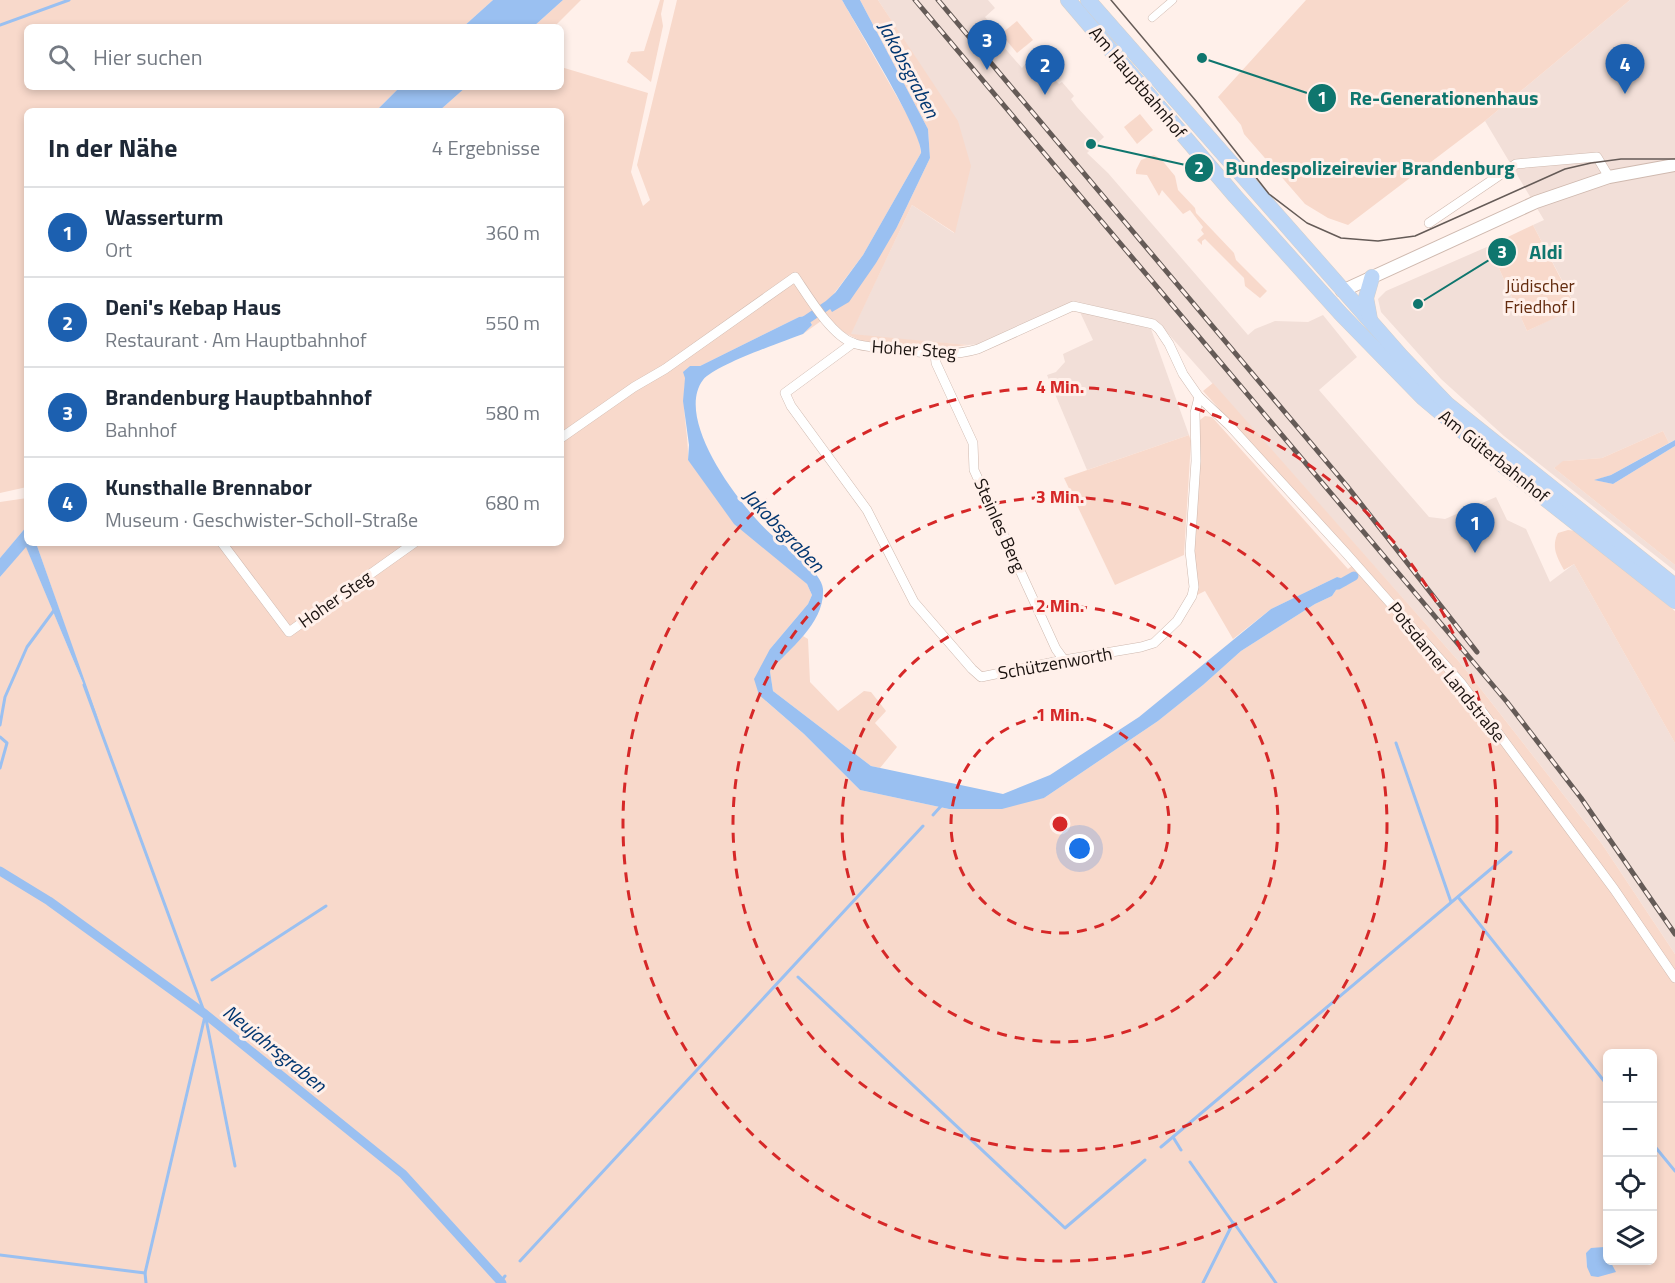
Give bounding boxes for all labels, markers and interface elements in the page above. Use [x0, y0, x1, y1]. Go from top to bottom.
water label: Jakobsgraben [870, 15, 948, 124]
pin: 3 [968, 20, 1006, 70]
street label: Am Hauptbahnhof [1083, 20, 1193, 144]
search box [24, 24, 564, 90]
text: Hier suchen [93, 40, 202, 74]
icon: search [45, 41, 78, 74]
pin: 4 [1606, 44, 1644, 94]
pin: 2 [1026, 46, 1064, 95]
callout: Re-Generationenhaus [1307, 79, 1550, 117]
text: Re-Generationenhaus [1349, 82, 1539, 113]
text: 1 [1317, 84, 1327, 111]
text: In der Nähe [48, 128, 177, 167]
text: 4 Ergebnisse [432, 132, 540, 163]
callout: Bundespolizeirevier Brandenburg [1184, 149, 1527, 187]
text: Bundespolizeirevier Brandenburg [1225, 152, 1515, 183]
text: 2 [1194, 154, 1204, 181]
text: Wasserturm [105, 200, 223, 234]
text: 1 [62, 217, 73, 248]
text: 360 m [485, 217, 540, 248]
callout: Aldi [1487, 233, 1575, 271]
text: Ort [105, 234, 132, 265]
text: Aldi [1529, 236, 1563, 267]
text: 3 [1497, 238, 1507, 265]
park label: Jüdischer Friedhof I [1504, 272, 1576, 320]
text: Deni's Kebap Haus [105, 290, 281, 324]
text: 2 [62, 307, 73, 338]
text: 550 m [485, 307, 540, 338]
text: Restaurant · Am Hauptbahnhof [105, 324, 367, 355]
street label: Hoher Steg [871, 333, 957, 365]
text: 4 Min. [1036, 373, 1084, 400]
text: Brandenburg Hauptbahnhof [105, 380, 372, 414]
text: 3 [62, 397, 73, 428]
text: 580 m [485, 397, 540, 428]
street label: Am Güterbahnhof [1433, 403, 1555, 509]
text: Bahnhof [105, 414, 177, 445]
text: Kunsthalle Brennabor [105, 470, 312, 504]
street label: Steinles Berg [967, 474, 1033, 576]
water label: Jakobsgraben [736, 481, 833, 580]
text: 3 Min. [1036, 483, 1084, 510]
text: 4 [62, 487, 73, 518]
text: 680 m [485, 487, 540, 518]
text: Museum · Geschwister-Scholl-Straße [105, 504, 418, 535]
pin: 1 [1456, 504, 1494, 553]
street label: Hoher Steg [293, 564, 377, 634]
text: 2 Min. [1036, 592, 1084, 619]
street label: Potsdamer Landstraße [1382, 596, 1512, 748]
street label: Schützenworth [996, 640, 1114, 686]
text: 1 Min. [1036, 701, 1084, 728]
centre of rings [1050, 814, 1070, 834]
your location [1065, 834, 1094, 863]
water label: Neujahrsgraben [217, 997, 334, 1100]
map controls [1603, 1049, 1657, 1265]
button: + [1603, 1049, 1657, 1103]
button: − [1603, 1103, 1657, 1157]
button: locate [1603, 1157, 1657, 1211]
button: layers [1603, 1211, 1657, 1265]

